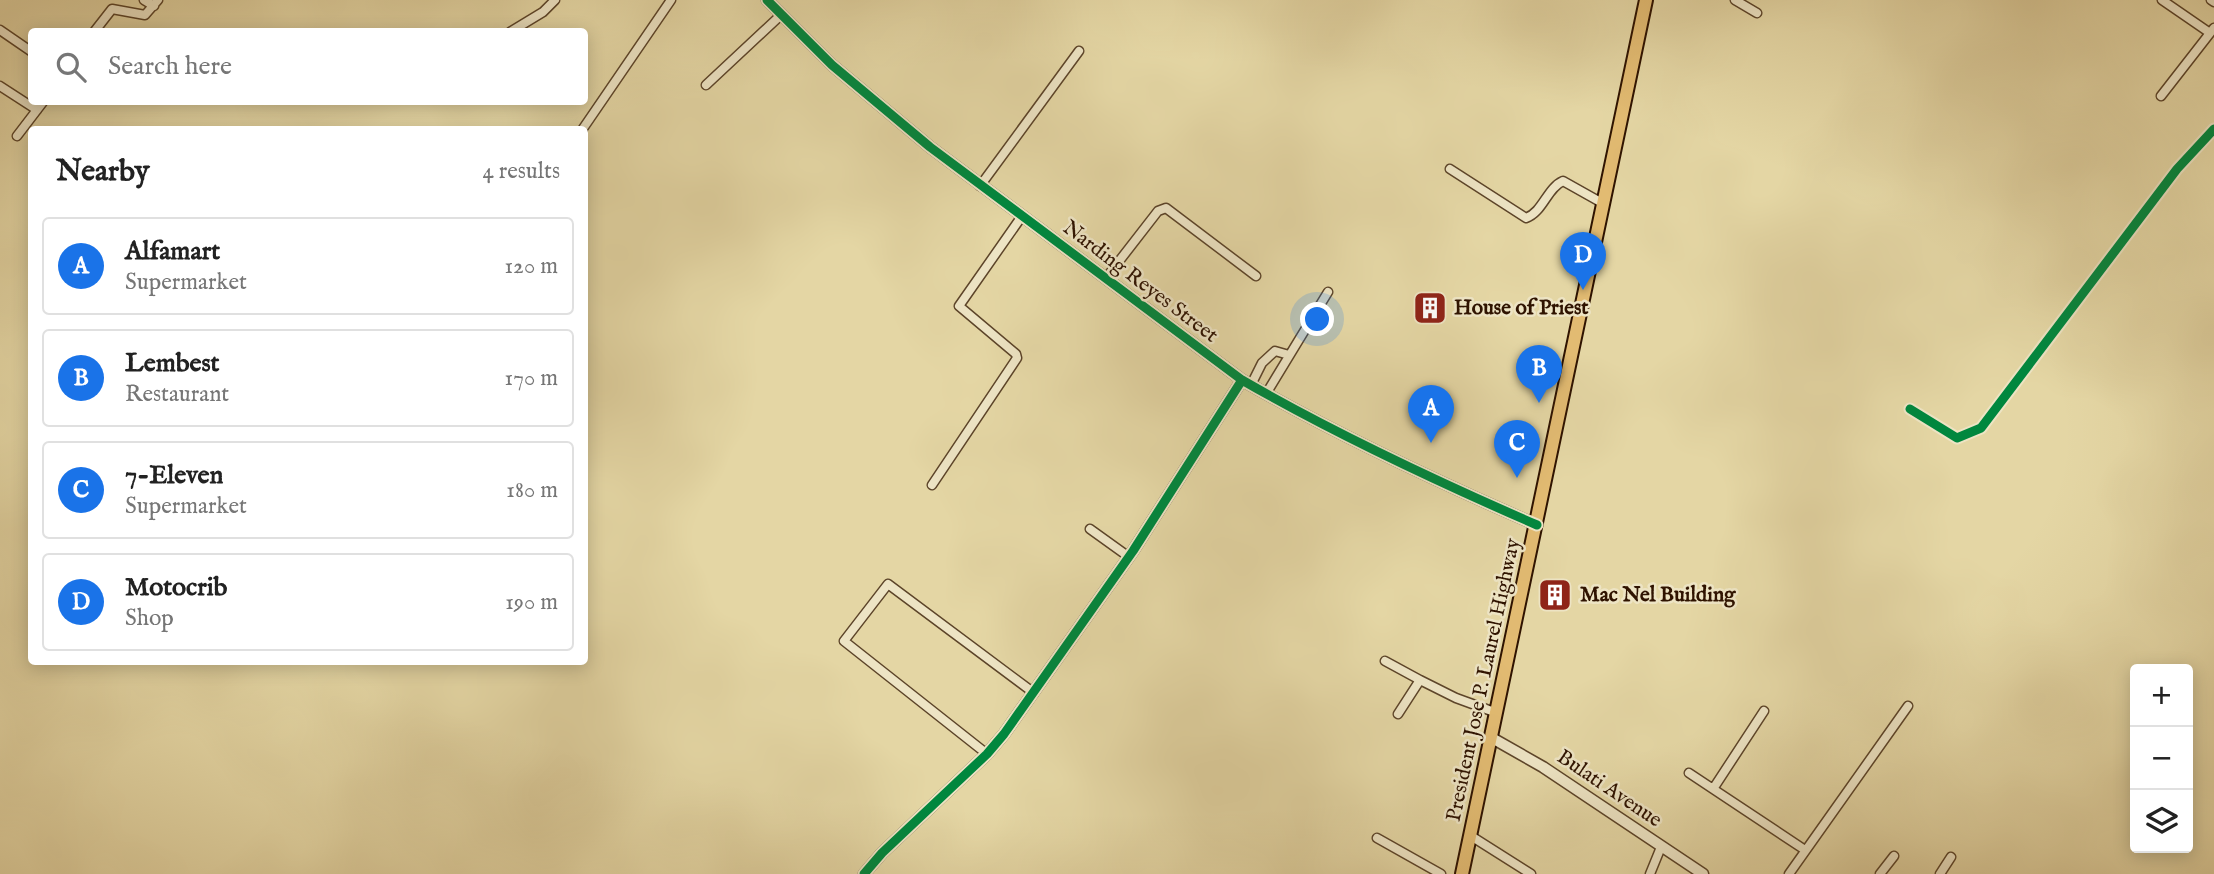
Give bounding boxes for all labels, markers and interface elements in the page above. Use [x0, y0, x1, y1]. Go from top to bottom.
search box [28, 28, 588, 105]
icon: search [52, 48, 90, 86]
text: Search here [108, 50, 232, 83]
text: Nearby [56, 153, 149, 191]
text: 4 results [482, 157, 560, 186]
street label: Narding Reyes Street [1057, 215, 1223, 349]
pin: D [1560, 232, 1606, 290]
text: Alfamart [125, 235, 220, 268]
text: A [73, 252, 89, 281]
text: 120 m [505, 252, 558, 281]
text: Supermarket [125, 268, 247, 297]
building icon: House of Priest [1411, 289, 1449, 327]
place label: House of Priest [1454, 295, 1589, 322]
your location [1300, 302, 1334, 336]
pin: B [1516, 345, 1562, 403]
text: Lembest [125, 347, 220, 380]
text: B [73, 364, 89, 393]
text: 170 m [505, 364, 558, 393]
text: Restaurant [125, 380, 229, 409]
pin: A [1408, 385, 1454, 443]
pin: C [1494, 420, 1540, 478]
text: 7-Eleven [125, 459, 223, 492]
text: C [73, 476, 89, 505]
text: 180 m [506, 476, 558, 505]
text: Supermarket [125, 492, 247, 521]
street label: President Jose P. Laurel Highway [1441, 535, 1527, 824]
text: Motocrib [125, 571, 228, 604]
building icon: Mac Nel Building [1536, 576, 1574, 614]
place label: Mac Nel Building [1580, 582, 1736, 609]
text: D [72, 588, 90, 617]
text: 190 m [505, 588, 558, 617]
text: Shop [125, 604, 174, 633]
map controls [2130, 664, 2193, 853]
button: + [2130, 664, 2193, 727]
button: − [2130, 727, 2193, 790]
street label: Bulati Avenue [1551, 744, 1667, 834]
button: layers [2130, 790, 2193, 853]

